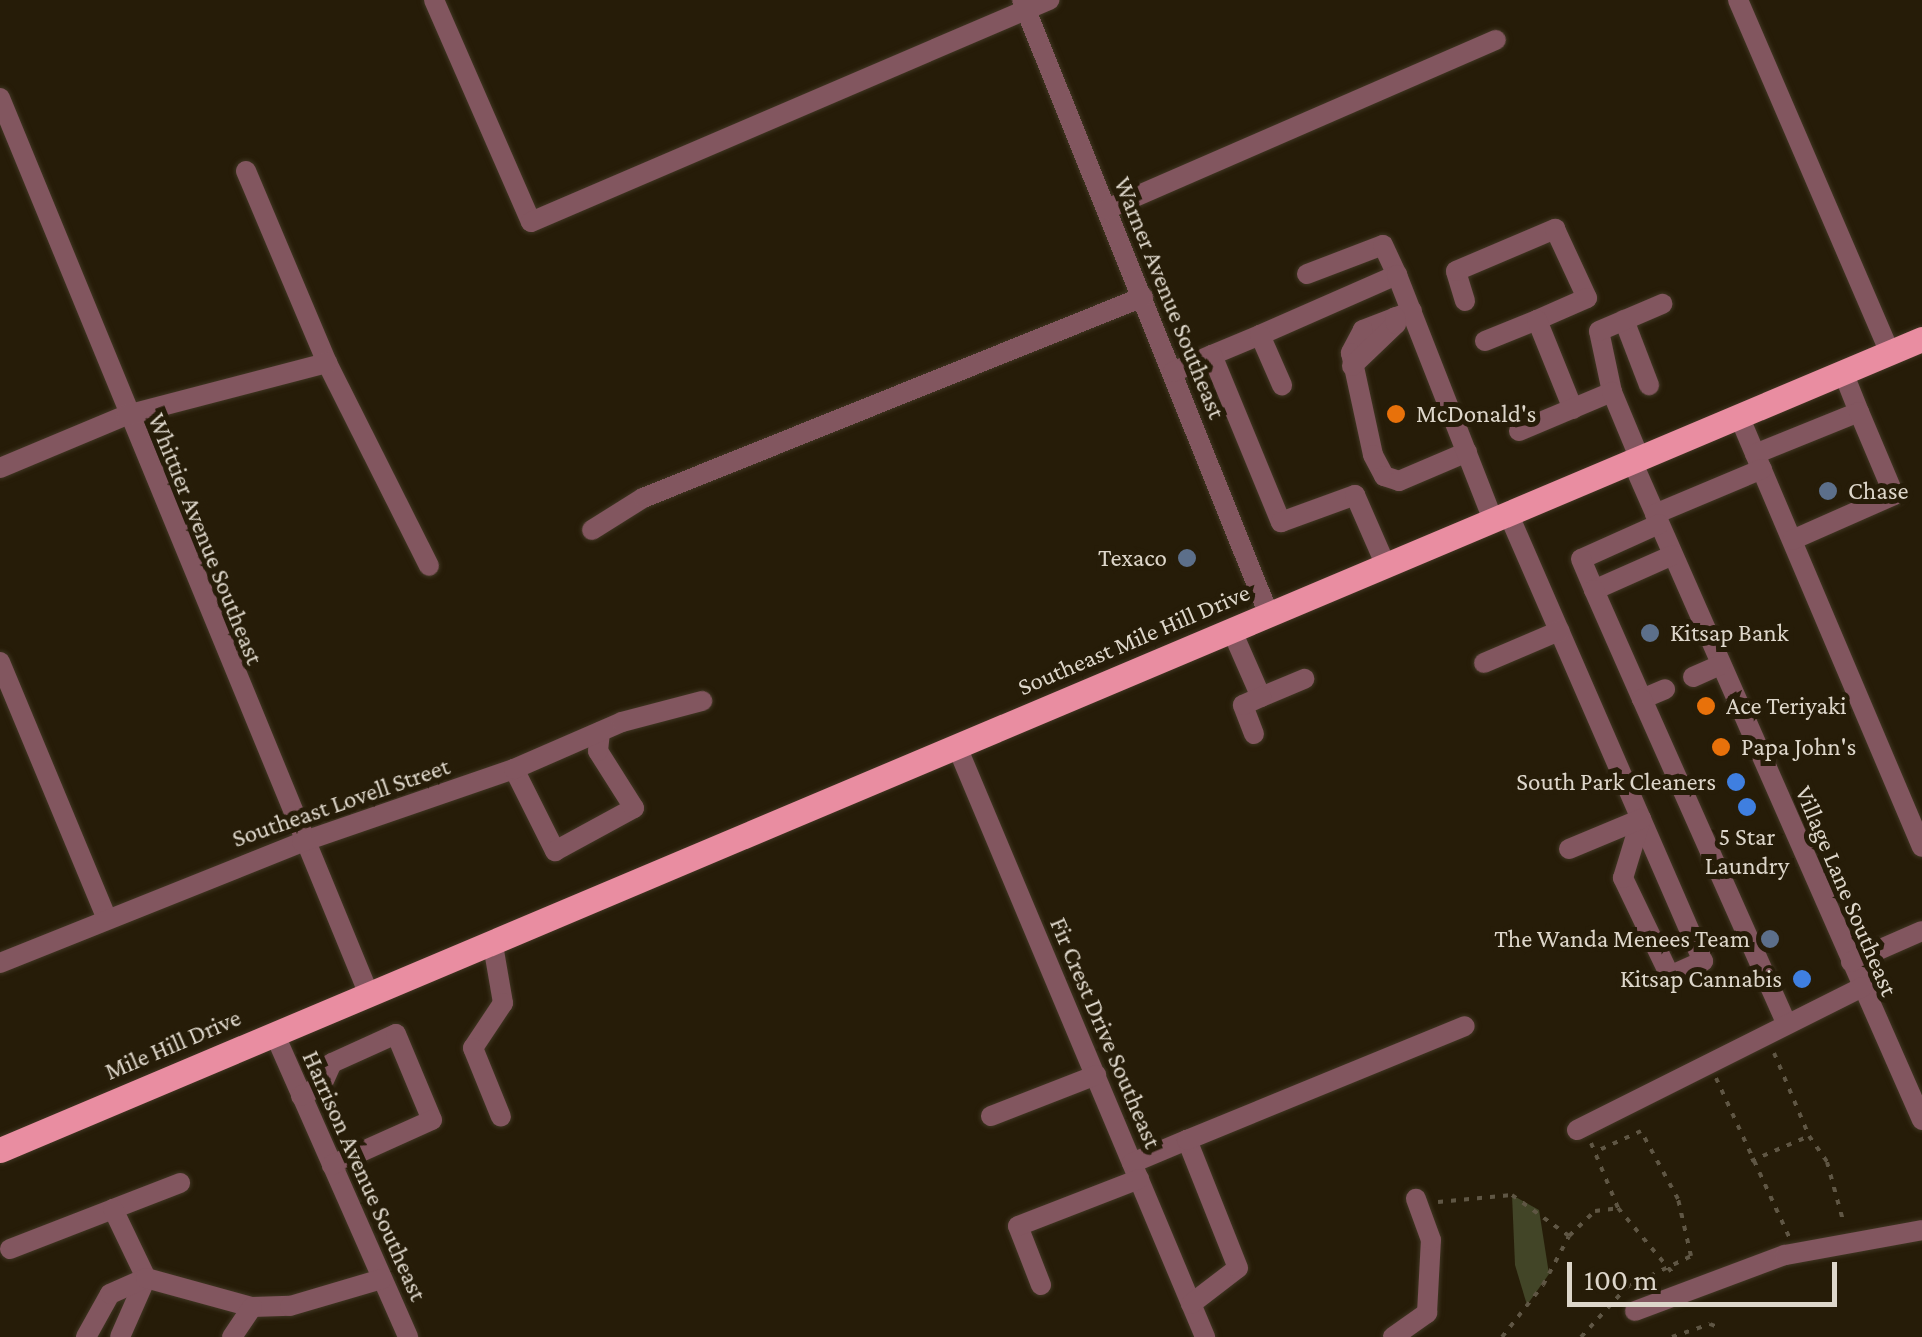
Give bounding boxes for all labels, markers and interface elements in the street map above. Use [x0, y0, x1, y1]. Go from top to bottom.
street label: Warner Avenue Southeast [1107, 173, 1231, 423]
place label: McDonald's [1416, 399, 1536, 429]
marker: McDonald's [1385, 403, 1407, 425]
street label: Whittier Avenue Southeast [141, 409, 269, 669]
place label: Chase [1848, 476, 1909, 506]
marker: Chase [1817, 480, 1839, 502]
place label: Texaco [1098, 543, 1167, 573]
marker: Texaco [1176, 547, 1198, 569]
street label: Southeast Mile Hill Drive [1014, 578, 1254, 702]
place label: Kitsap Bank [1670, 618, 1789, 648]
marker: Kitsap Bank [1639, 622, 1661, 644]
place label: Ace Teriyaki [1726, 691, 1847, 721]
marker: Ace Teriyaki [1695, 695, 1717, 717]
place label: Papa John's [1741, 732, 1856, 762]
marker: Papa John's [1710, 736, 1732, 758]
street label: Southeast Lovell Street [228, 752, 454, 854]
place label: South Park Cleaners [1516, 767, 1716, 797]
marker: South Park Cleaners [1725, 771, 1747, 793]
street label: Village Lane Southeast [1788, 781, 1904, 1001]
marker: 5 Star Laundry [1736, 796, 1758, 818]
place label: 5 Star Laundry [1705, 823, 1789, 882]
street label: Fir Crest Drive Southeast [1043, 913, 1167, 1153]
place label: The Wanda Menees Team [1494, 924, 1750, 954]
marker: The Wanda Menees Team [1759, 928, 1781, 950]
place label: Kitsap Cannabis [1620, 964, 1782, 994]
marker: Kitsap Cannabis [1791, 968, 1813, 990]
street label: Mile Hill Drive [101, 1003, 245, 1087]
street label: Harrison Avenue Southeast [295, 1046, 433, 1306]
scale bar [1572, 1242, 1842, 1304]
text: 100 m [1584, 1263, 1658, 1296]

